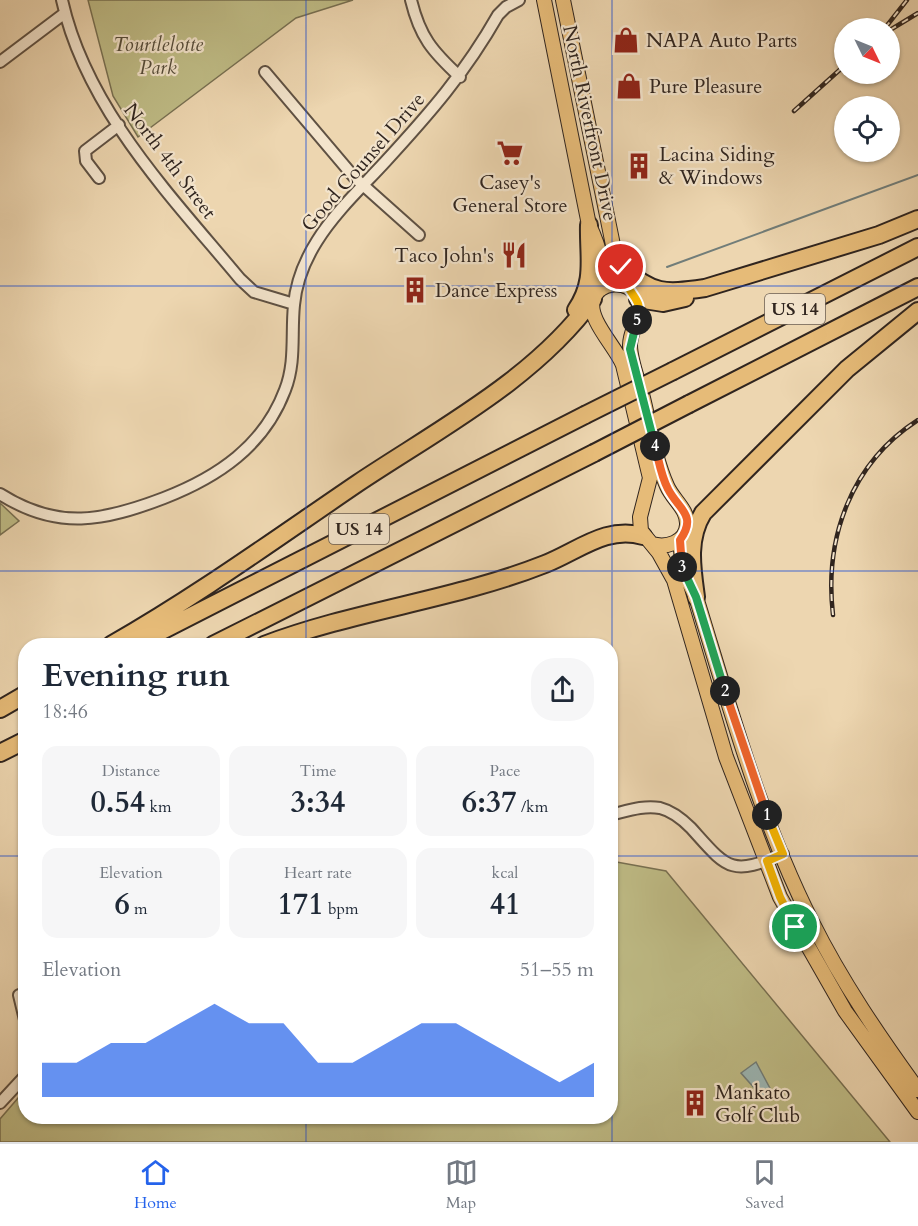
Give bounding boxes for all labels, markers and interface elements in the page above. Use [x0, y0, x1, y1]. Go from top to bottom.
north arrow [834, 18, 900, 84]
map controls [834, 18, 900, 162]
street label: North Riverfront Drive [556, 23, 624, 223]
shop icon: NAPA Auto Parts [611, 25, 641, 55]
place label: NAPA Auto Parts [646, 27, 797, 54]
park label: Tourtlelotte Park [113, 31, 203, 81]
shop icon: Pure Pleasure [614, 71, 644, 101]
place label: Pure Pleasure [649, 73, 762, 100]
street label: Good Counsel Drive [295, 87, 431, 237]
button: locate [834, 96, 900, 162]
street label: North 4th Street [117, 97, 223, 225]
supermarket icon: Casey's General Store [495, 138, 525, 168]
place label: Lacina Siding & Windows [659, 141, 775, 191]
building icon: Lacina Siding & Windows [624, 151, 654, 181]
place label: Casey's General Store [452, 169, 568, 219]
restaurant icon: Taco John's [499, 240, 529, 270]
pin [595, 241, 646, 292]
place label: Taco John's [394, 242, 494, 269]
icon: check [604, 250, 637, 283]
building icon: Dance Express [400, 275, 430, 305]
place label: Dance Express [435, 277, 558, 304]
road number: US 14 [765, 294, 825, 324]
pin: 5 [622, 305, 652, 335]
text: 5 [633, 309, 641, 331]
pin: 4 [640, 431, 670, 461]
text: 4 [651, 435, 659, 457]
road number: US 14 [329, 514, 389, 544]
pin: 3 [667, 552, 697, 582]
text: 3 [678, 556, 686, 578]
text: Evening run [42, 653, 230, 698]
button: share [531, 658, 594, 721]
pin: 2 [710, 676, 740, 706]
text: 2 [721, 680, 729, 702]
text: 18:46 [42, 698, 88, 725]
text: Distance [102, 760, 160, 782]
text: Time [299, 760, 337, 782]
text: Pace [490, 760, 520, 782]
text: 0.54 [90, 782, 145, 823]
text: 3:34 [291, 782, 345, 823]
text: 6:37 [462, 782, 517, 823]
text: km [145, 796, 172, 818]
text: /km [517, 796, 548, 818]
pin: 1 [752, 800, 782, 830]
text: 1 [763, 804, 771, 826]
text: Elevation [99, 862, 163, 884]
text: Heart rate [284, 862, 352, 884]
text: kcal [492, 862, 518, 884]
text: 6 [114, 884, 130, 925]
text: 171 [277, 884, 324, 925]
text: 41 [490, 884, 520, 925]
text: m [130, 898, 148, 920]
text: bpm [324, 898, 359, 920]
pin [769, 901, 820, 952]
icon: arrive [778, 910, 811, 943]
text: Elevation [42, 956, 121, 983]
text: 51–55 m [520, 956, 594, 983]
place label: Mankato Golf Club [715, 1079, 800, 1129]
building icon: Mankato Golf Club [680, 1088, 710, 1118]
tab: Home [134, 1156, 177, 1214]
tab: Map [445, 1156, 478, 1214]
tab: Saved [745, 1156, 784, 1214]

